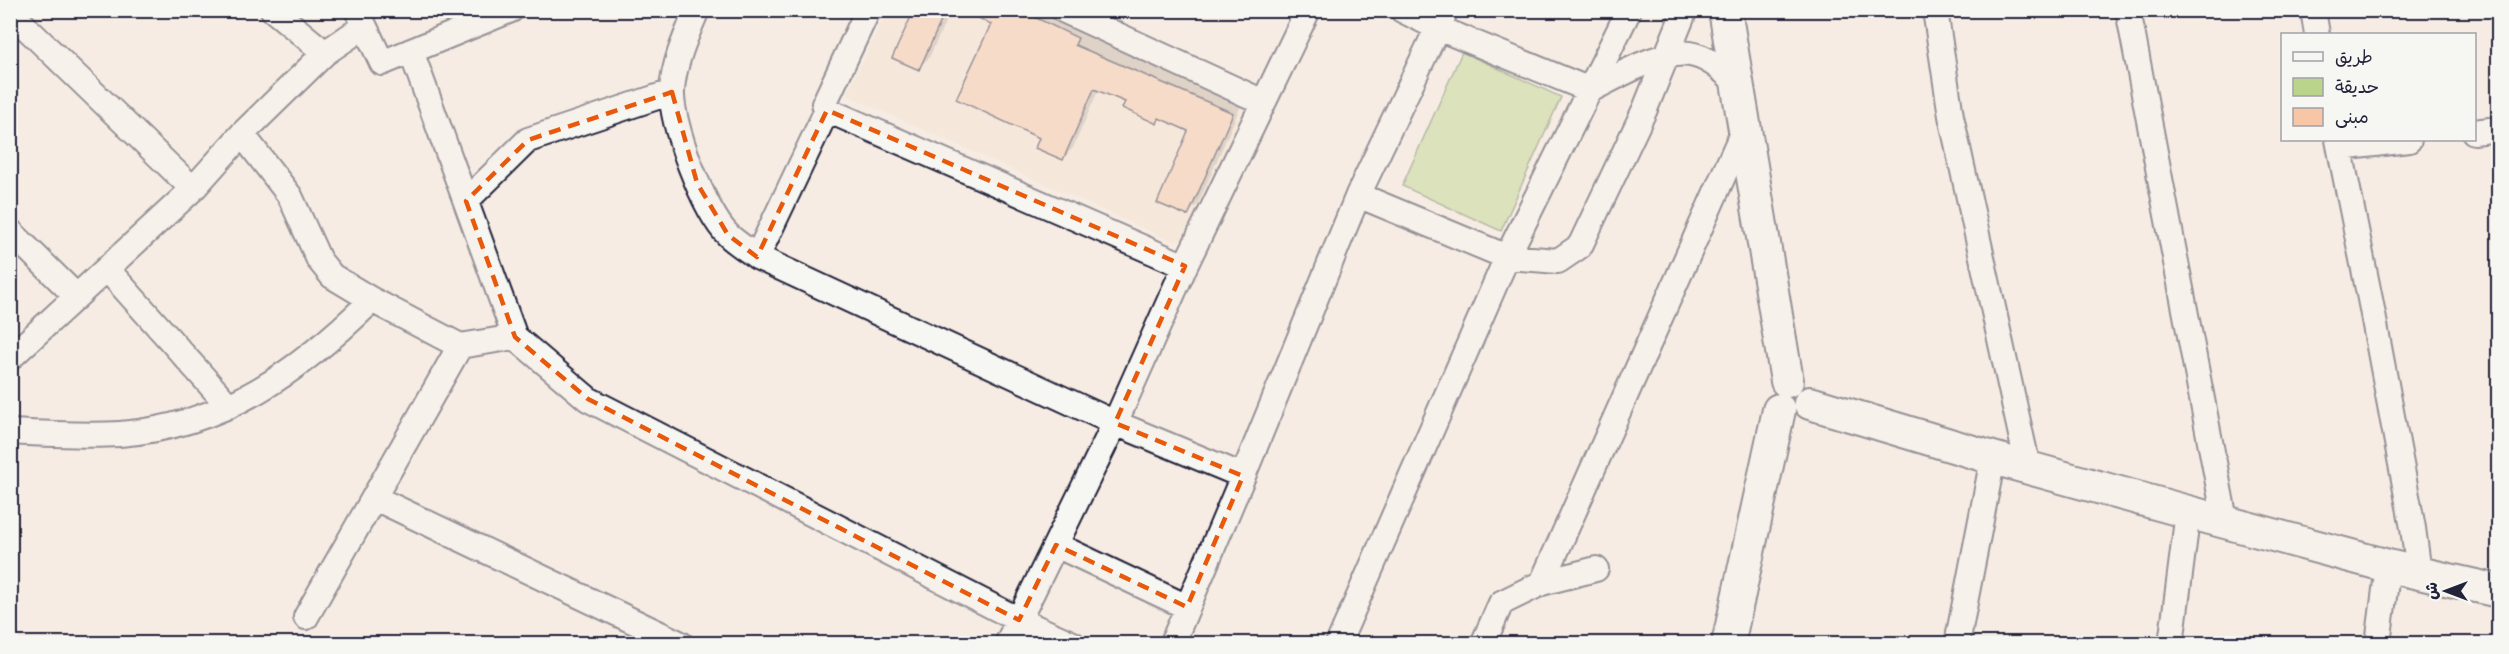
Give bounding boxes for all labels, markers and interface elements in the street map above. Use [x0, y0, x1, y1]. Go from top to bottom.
legend [2281, 33, 2476, 141]
text: طريق [2335, 46, 2373, 68]
text: حديقة [2335, 76, 2379, 98]
text: مبنى [2335, 106, 2369, 128]
north arrow [2416, 561, 2476, 621]
text: ش [2422, 582, 2441, 600]

